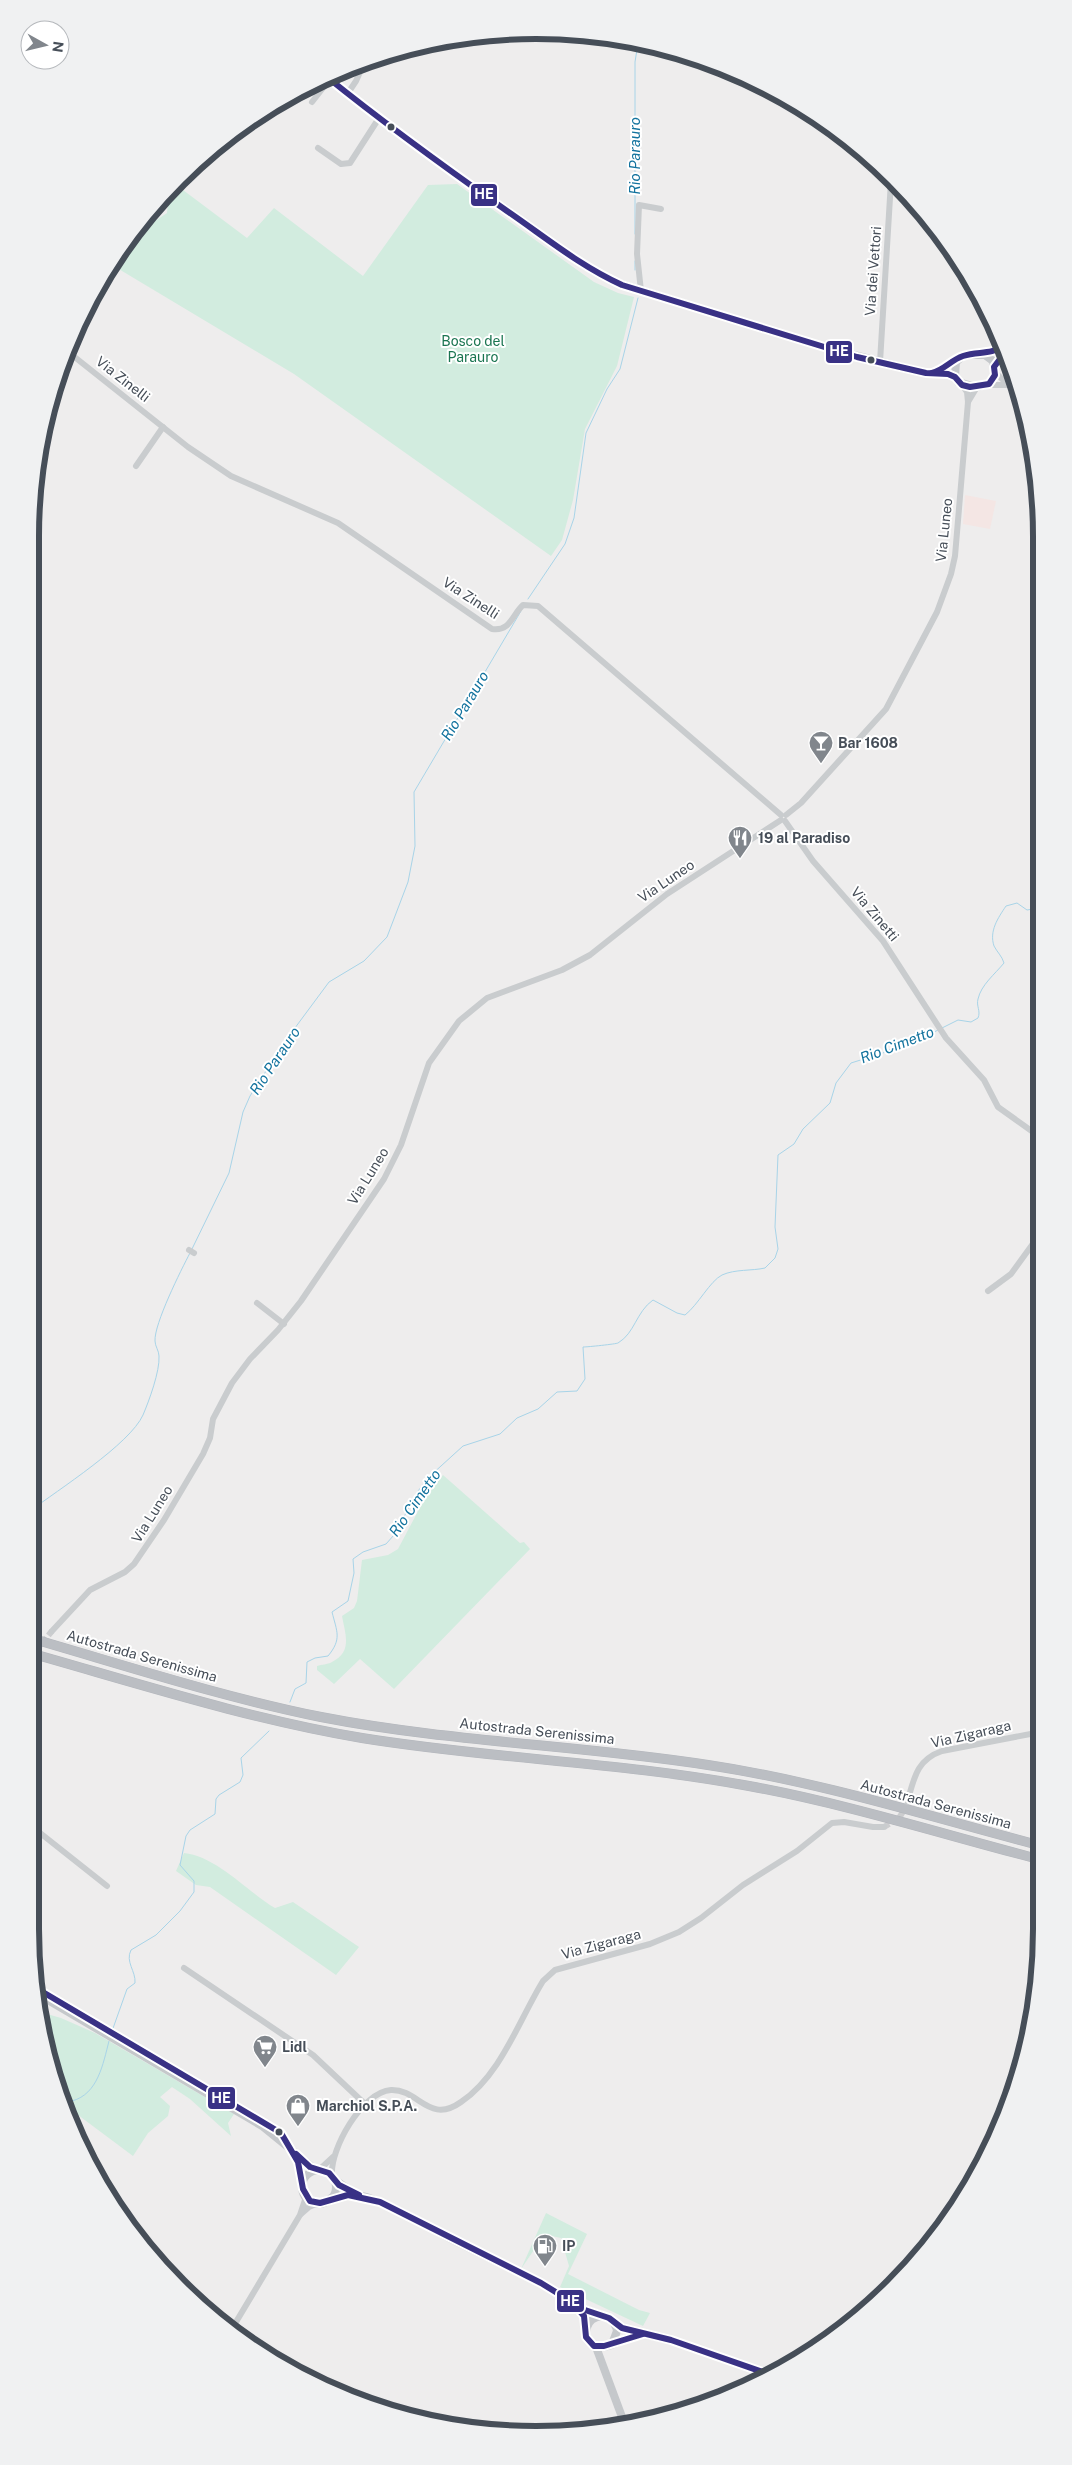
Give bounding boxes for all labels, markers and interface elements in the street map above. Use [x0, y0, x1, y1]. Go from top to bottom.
north arrow [20, 20, 70, 70]
text: N [49, 40, 67, 53]
water label: Rio Parauro [626, 117, 643, 195]
unlabelled marker [386, 122, 396, 132]
line badge: HE [470, 183, 498, 207]
text: HE [474, 186, 494, 202]
street label: Via dei Vettori [862, 226, 884, 316]
park label: Bosco del Parauro [441, 333, 505, 365]
line badge: HE [825, 340, 853, 364]
text: HE [829, 343, 849, 359]
street label: Via Zinelli [93, 353, 153, 405]
unlabelled marker [866, 355, 876, 365]
street label: Via Luneo [933, 497, 955, 563]
street label: Via Zinelli [440, 574, 502, 622]
water label: Rio Parauro [437, 668, 492, 743]
bar icon: Bar 1608 [808, 730, 834, 764]
place label: Bar 1608 [838, 735, 898, 751]
restaurant icon: 19 al Paradiso [727, 825, 753, 859]
place label: 19 al Paradiso [758, 830, 850, 846]
street label: Via Luneo [635, 856, 697, 906]
street label: Via Zinetti [848, 884, 902, 944]
water label: Rio Cimetto [858, 1023, 936, 1066]
water label: Rio Parauro [246, 1024, 303, 1098]
street label: Via Luneo [344, 1144, 392, 1207]
water label: Rio Cimetto [385, 1466, 444, 1539]
street label: Via Luneo [128, 1482, 176, 1545]
street label: Autostrada Serenissima [65, 1627, 219, 1685]
street label: Autostrada Serenissima [459, 1715, 615, 1747]
street label: Via Zigaraga [929, 1717, 1013, 1751]
street label: Autostrada Serenissima [859, 1776, 1013, 1832]
street label: Via Zigaraga [560, 1926, 642, 1962]
supermarket icon: Lidl [252, 2034, 278, 2068]
place label: Lidl [282, 2039, 307, 2055]
line badge: HE [207, 2086, 236, 2110]
text: HE [211, 2090, 231, 2106]
shop icon: Marchiol S.P.A. [285, 2093, 311, 2127]
place label: Marchiol S.P.A. [316, 2098, 417, 2114]
unlabelled marker [274, 2127, 284, 2137]
fuel station icon: IP [532, 2233, 558, 2267]
place label: IP [562, 2238, 575, 2254]
line badge: HE [556, 2289, 585, 2313]
text: HE [560, 2293, 580, 2309]

